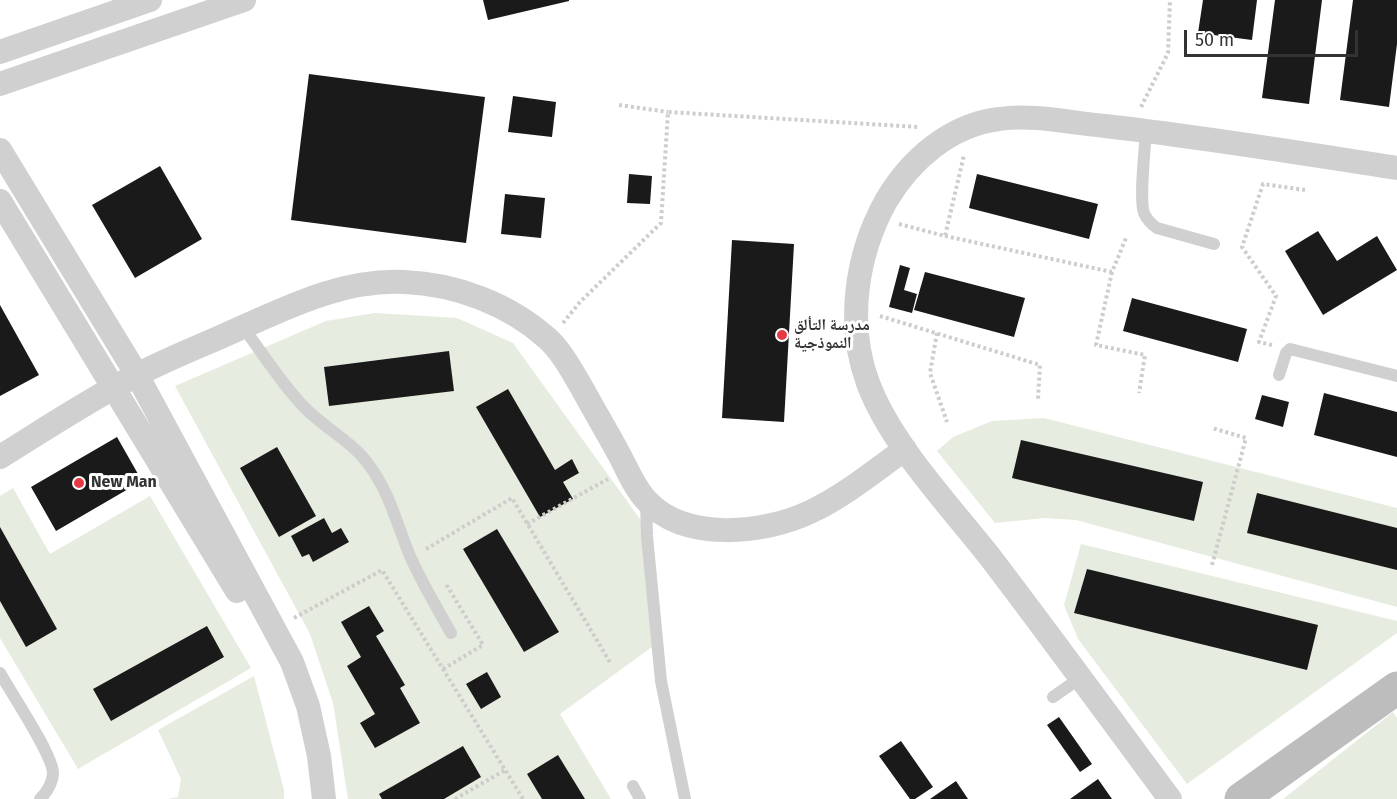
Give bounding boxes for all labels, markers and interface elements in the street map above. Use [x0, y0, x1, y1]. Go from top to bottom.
scale bar [1187, 18, 1361, 56]
text: 50 m [1195, 29, 1234, 51]
place label: مدرسة التألق النموذجية [794, 316, 870, 354]
marker: مدرسة التألق النموذجية [775, 328, 789, 342]
place label: New Man [91, 473, 157, 493]
marker: New Man [72, 476, 86, 490]

